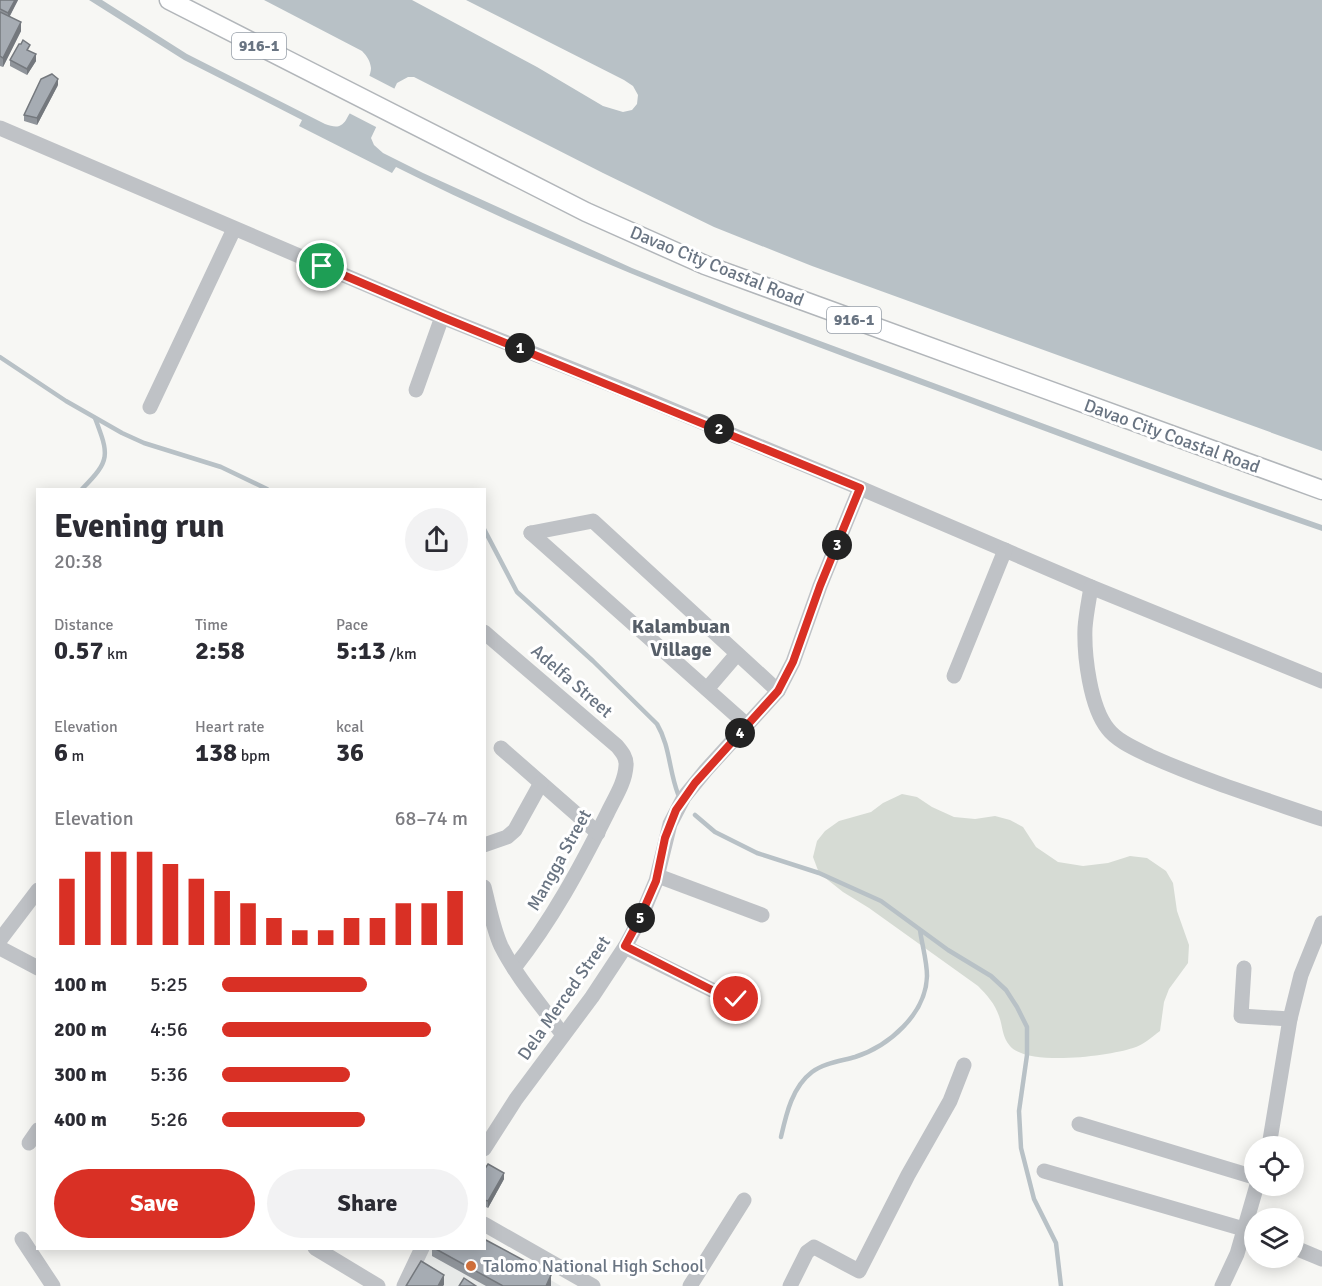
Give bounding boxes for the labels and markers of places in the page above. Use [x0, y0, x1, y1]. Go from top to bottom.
pin [296, 240, 347, 291]
pin: 1 [505, 333, 535, 363]
pin: 2 [704, 414, 734, 444]
pin: 3 [822, 530, 852, 560]
pin: 4 [725, 718, 755, 748]
pin: 5 [625, 903, 655, 933]
pin [710, 973, 761, 1024]
place label: Talomo National High School [483, 1255, 704, 1277]
marker: Talomo National High School [464, 1259, 478, 1273]

